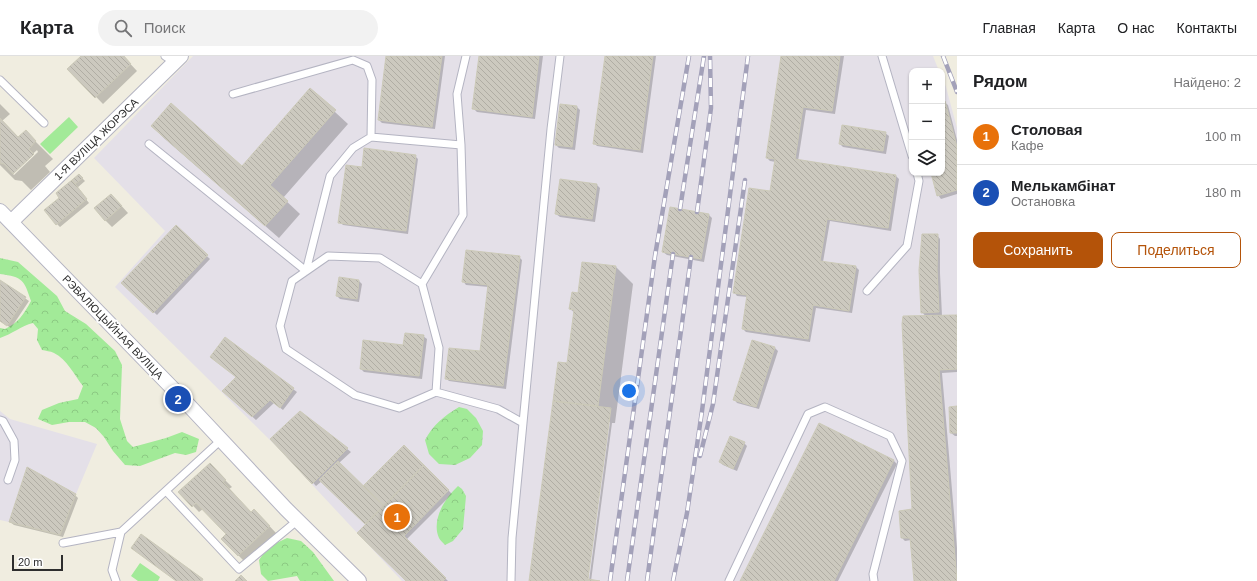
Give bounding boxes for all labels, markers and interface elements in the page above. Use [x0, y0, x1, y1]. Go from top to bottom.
search box [98, 10, 378, 46]
text: Карта [20, 17, 74, 38]
icon: search [112, 17, 134, 39]
text: Поиск [144, 19, 185, 36]
text: Главная [982, 20, 1036, 36]
text: Карта [1058, 20, 1095, 36]
text: О нас [1117, 20, 1155, 36]
text: Контакты [1177, 20, 1237, 36]
map controls [909, 68, 945, 176]
button: + [909, 68, 945, 104]
text: Рядом [973, 72, 1028, 91]
text: Найдено: 2 [1173, 75, 1241, 90]
street label: 1-Я ВУЛІЦА ЖОРЭСА [52, 95, 141, 182]
button: − [909, 104, 945, 140]
text: Столовая [1011, 121, 1082, 138]
text: 1 [982, 129, 990, 144]
text: 100 m [1205, 129, 1241, 144]
text: Кафе [1011, 138, 1044, 153]
button: layers [909, 140, 945, 176]
text: Мелькамбінат [1011, 177, 1116, 194]
text: 2 [982, 185, 990, 200]
text: 180 m [1205, 185, 1241, 200]
text: Остановка [1011, 194, 1075, 209]
button: Сохранить [973, 232, 1103, 268]
button: Поделиться [1111, 232, 1241, 268]
street label: РЭВАЛЮЦЫЙНАЯ ВУЛІЦА [60, 273, 166, 382]
your location [619, 381, 639, 401]
pin: 2 [165, 384, 191, 414]
pin: 1 [384, 502, 410, 532]
scale bar [12, 553, 63, 572]
text: 20 m [18, 556, 42, 568]

